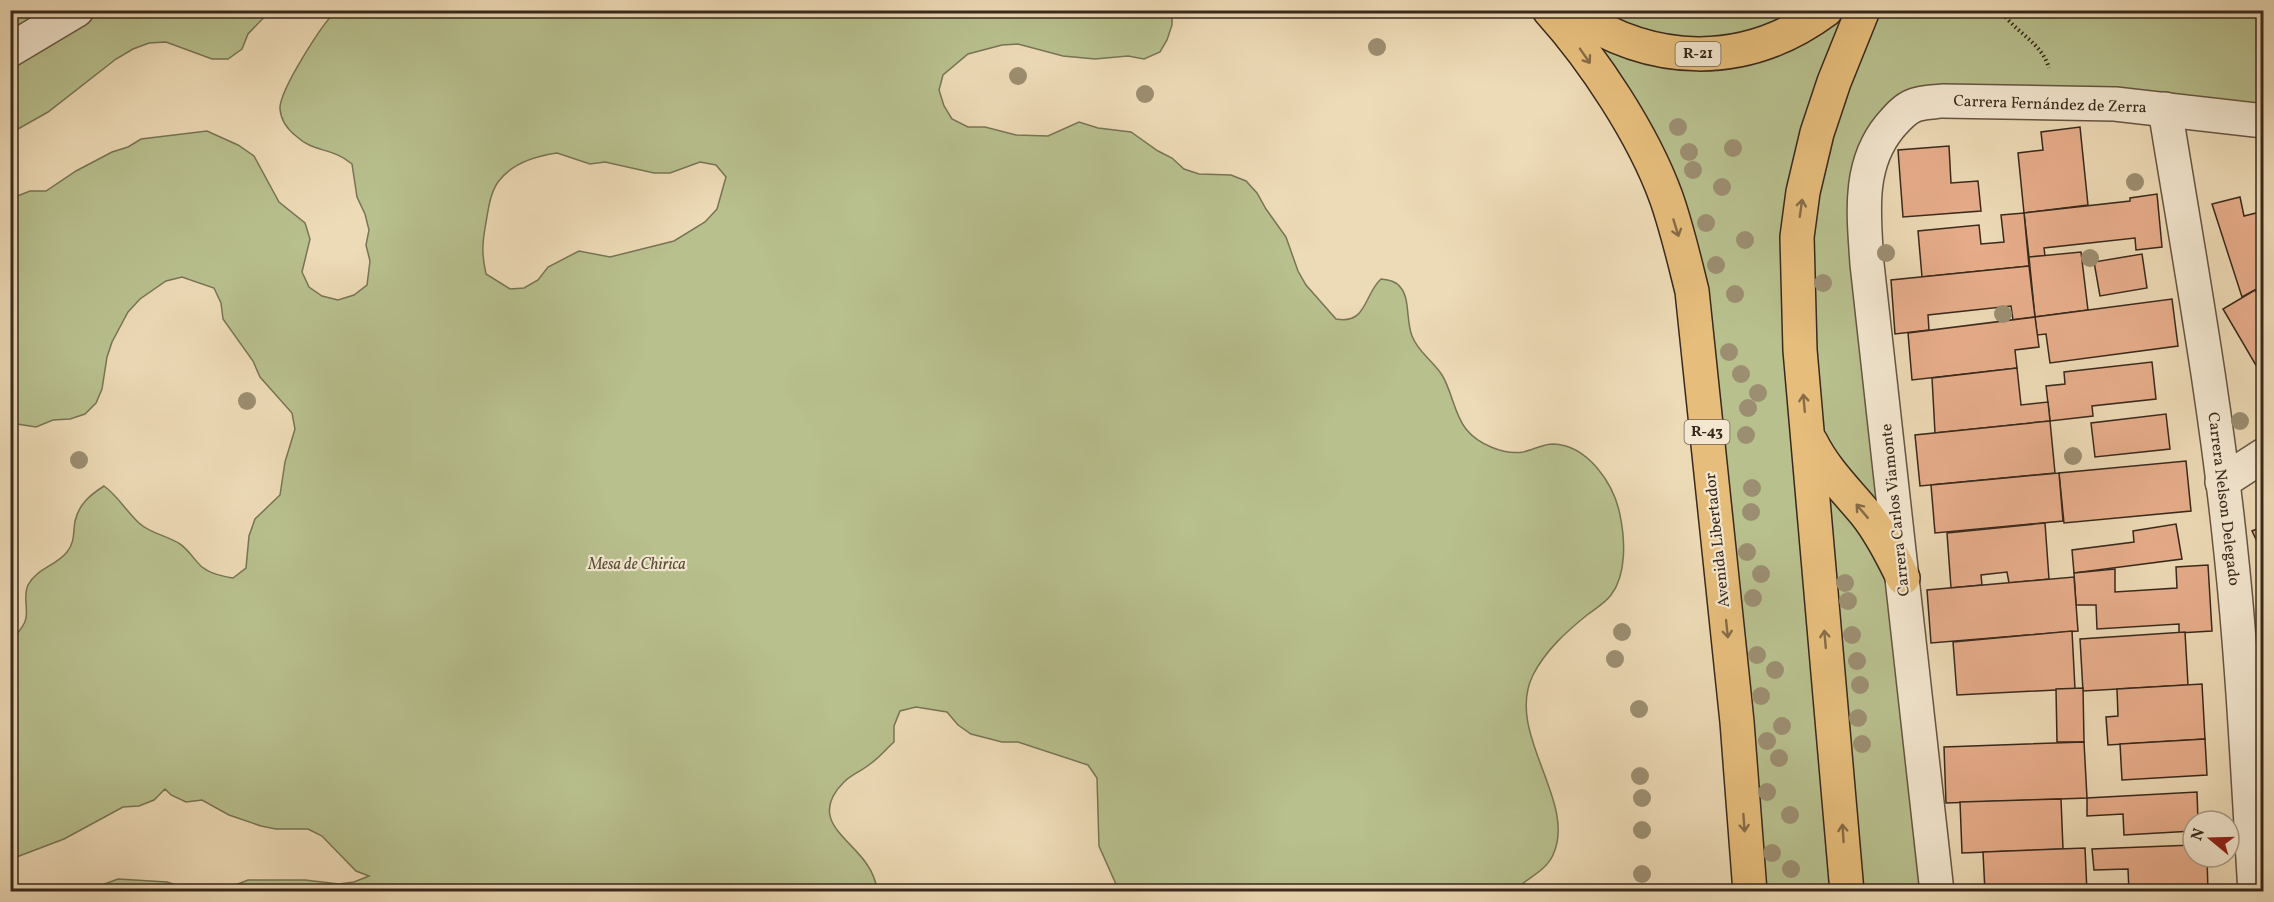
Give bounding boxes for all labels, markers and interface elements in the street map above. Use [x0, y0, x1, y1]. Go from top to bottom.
road number: R-21 [1676, 42, 1720, 66]
one-way arrow [1579, 48, 1591, 64]
street label: Carrera Fernández de Zerra [1953, 91, 2147, 119]
one-way arrow [1795, 199, 1806, 219]
one-way arrow [1671, 218, 1682, 237]
one-way arrow [1798, 393, 1809, 413]
street label: Carrera Nelson Delegado [2201, 411, 2245, 587]
road number: R-43 [1684, 420, 1730, 444]
street label: Carrera Carlos Viamonte [1876, 423, 1916, 597]
street label: Avenida Libertador [1700, 471, 1736, 608]
one-way arrow [1856, 503, 1869, 519]
park label: Mesa de Chirica [587, 554, 686, 576]
one-way arrow [1722, 618, 1733, 638]
one-way arrow [1819, 630, 1830, 649]
north arrow [2181, 809, 2241, 869]
one-way arrow [1739, 812, 1750, 832]
one-way arrow [1837, 824, 1848, 844]
text: N [2186, 825, 2211, 844]

